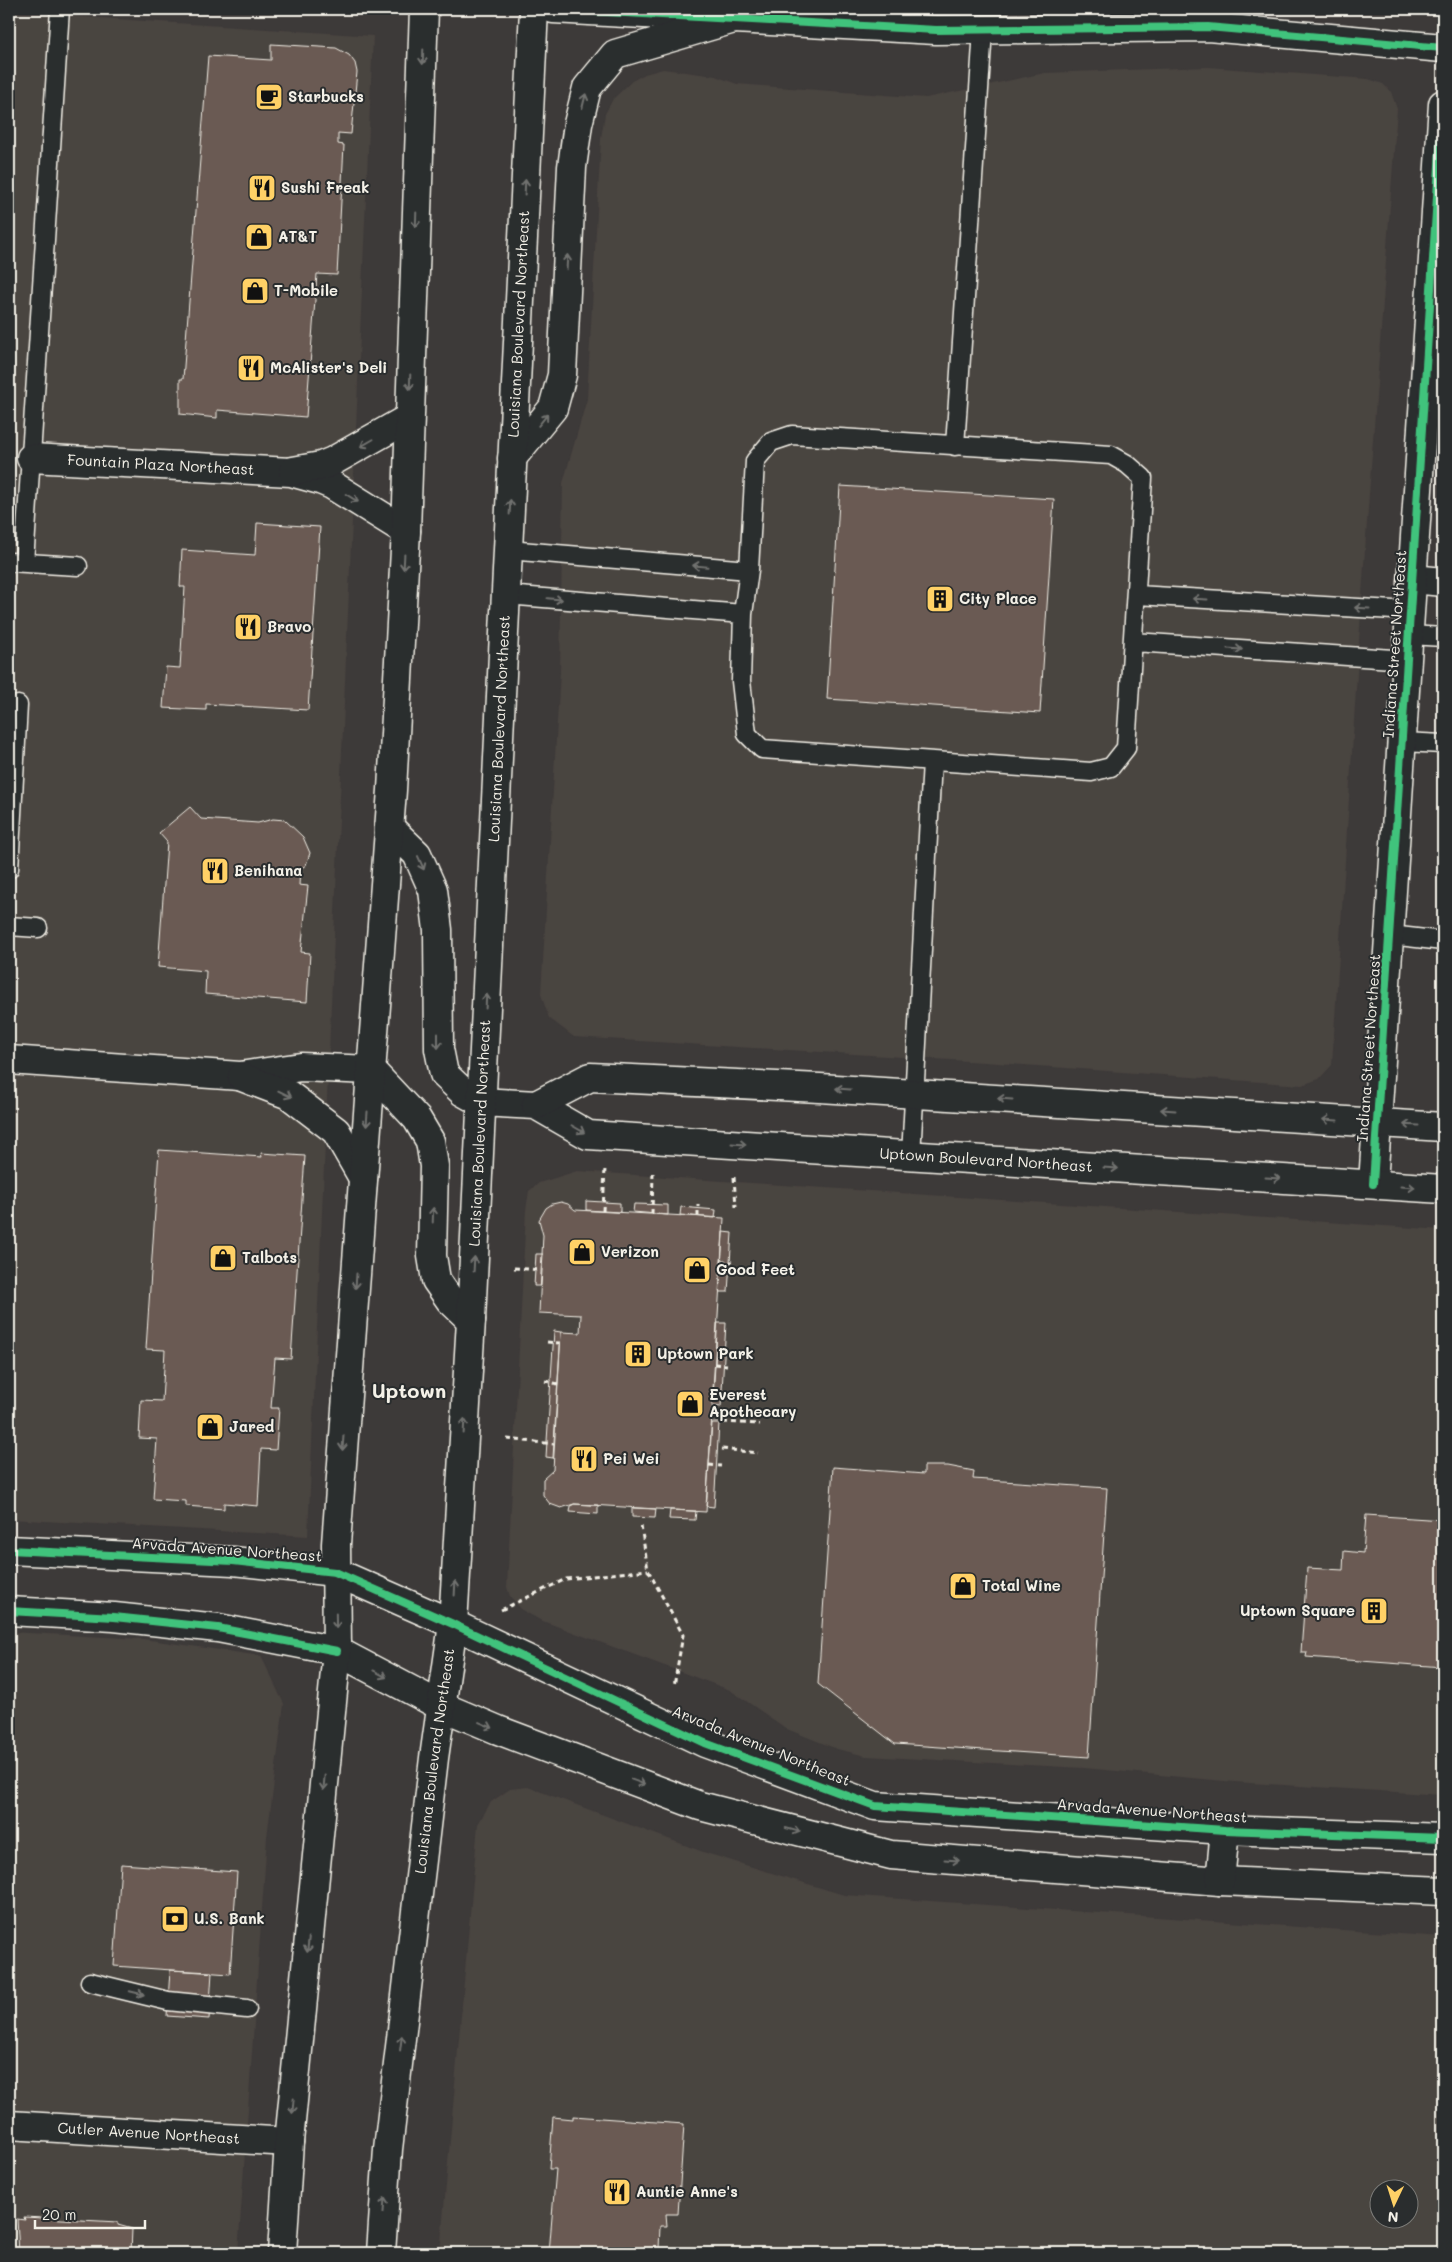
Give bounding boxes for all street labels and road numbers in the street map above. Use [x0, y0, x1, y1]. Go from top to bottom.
street label: Louisiana Boulevard Northeast [502, 210, 533, 438]
street label: Fountain Plaza Northeast [67, 449, 255, 479]
street label: Indiana Street Northeast [1377, 549, 1411, 739]
street label: Louisiana Boulevard Northeast [483, 615, 514, 842]
street label: Indiana Street Northeast [1351, 953, 1385, 1143]
street label: Louisiana Boulevard Northeast [464, 1019, 494, 1247]
street label: Uptown Boulevard Northeast [879, 1142, 1093, 1176]
street label: Arvada Avenue Northeast [131, 1532, 323, 1566]
street label: Louisiana Boulevard Northeast [409, 1647, 458, 1875]
street label: Arvada Avenue Northeast [669, 1700, 853, 1790]
street label: Arvada Avenue Northeast [1056, 1793, 1248, 1827]
street label: Cutler Avenue Northeast [57, 2117, 241, 2148]

